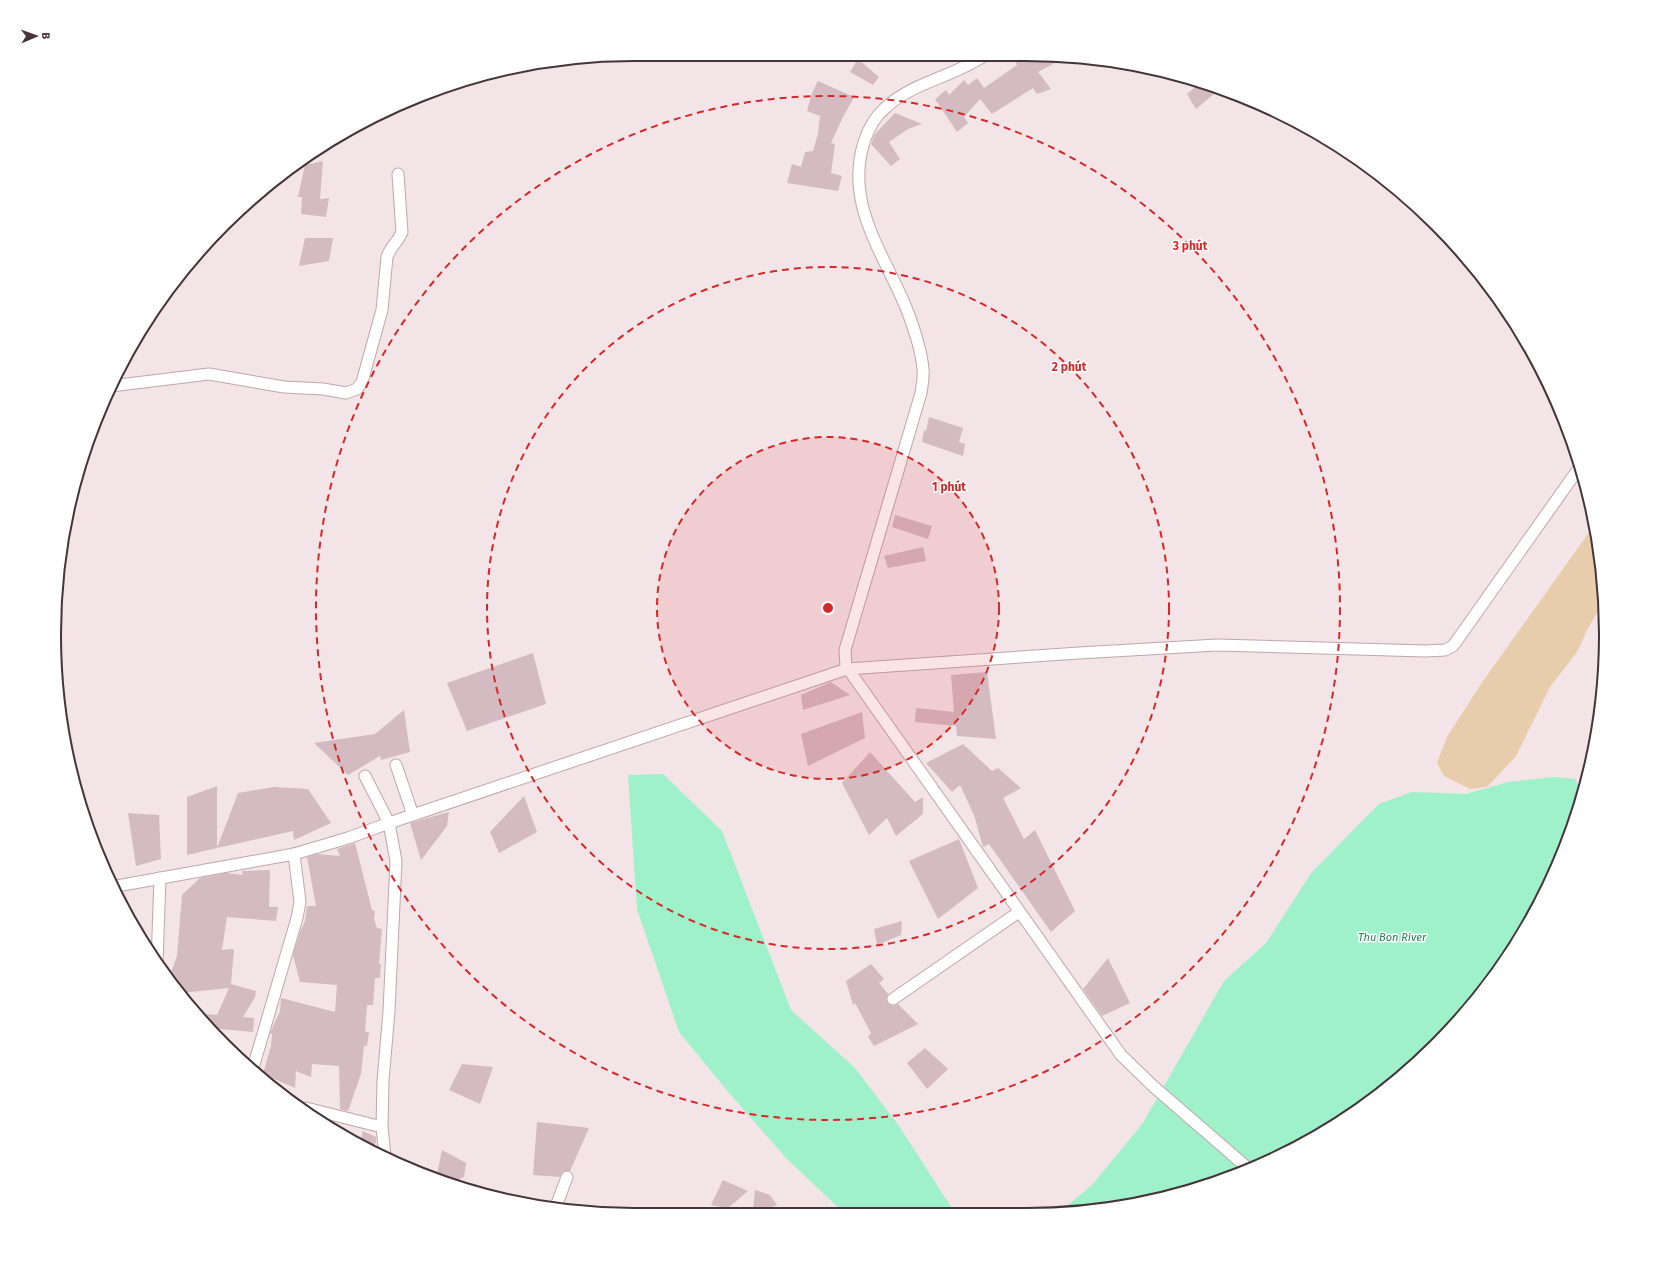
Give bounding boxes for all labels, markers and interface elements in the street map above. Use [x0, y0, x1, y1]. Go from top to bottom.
north arrow [16, 16, 56, 56]
text: B [39, 32, 52, 39]
text: 3 phút [1172, 239, 1208, 253]
text: 2 phút [1052, 360, 1087, 374]
text: 1 phút [932, 480, 966, 494]
centre of rings [821, 601, 835, 615]
water label: Thu Bon River [1358, 931, 1427, 944]

